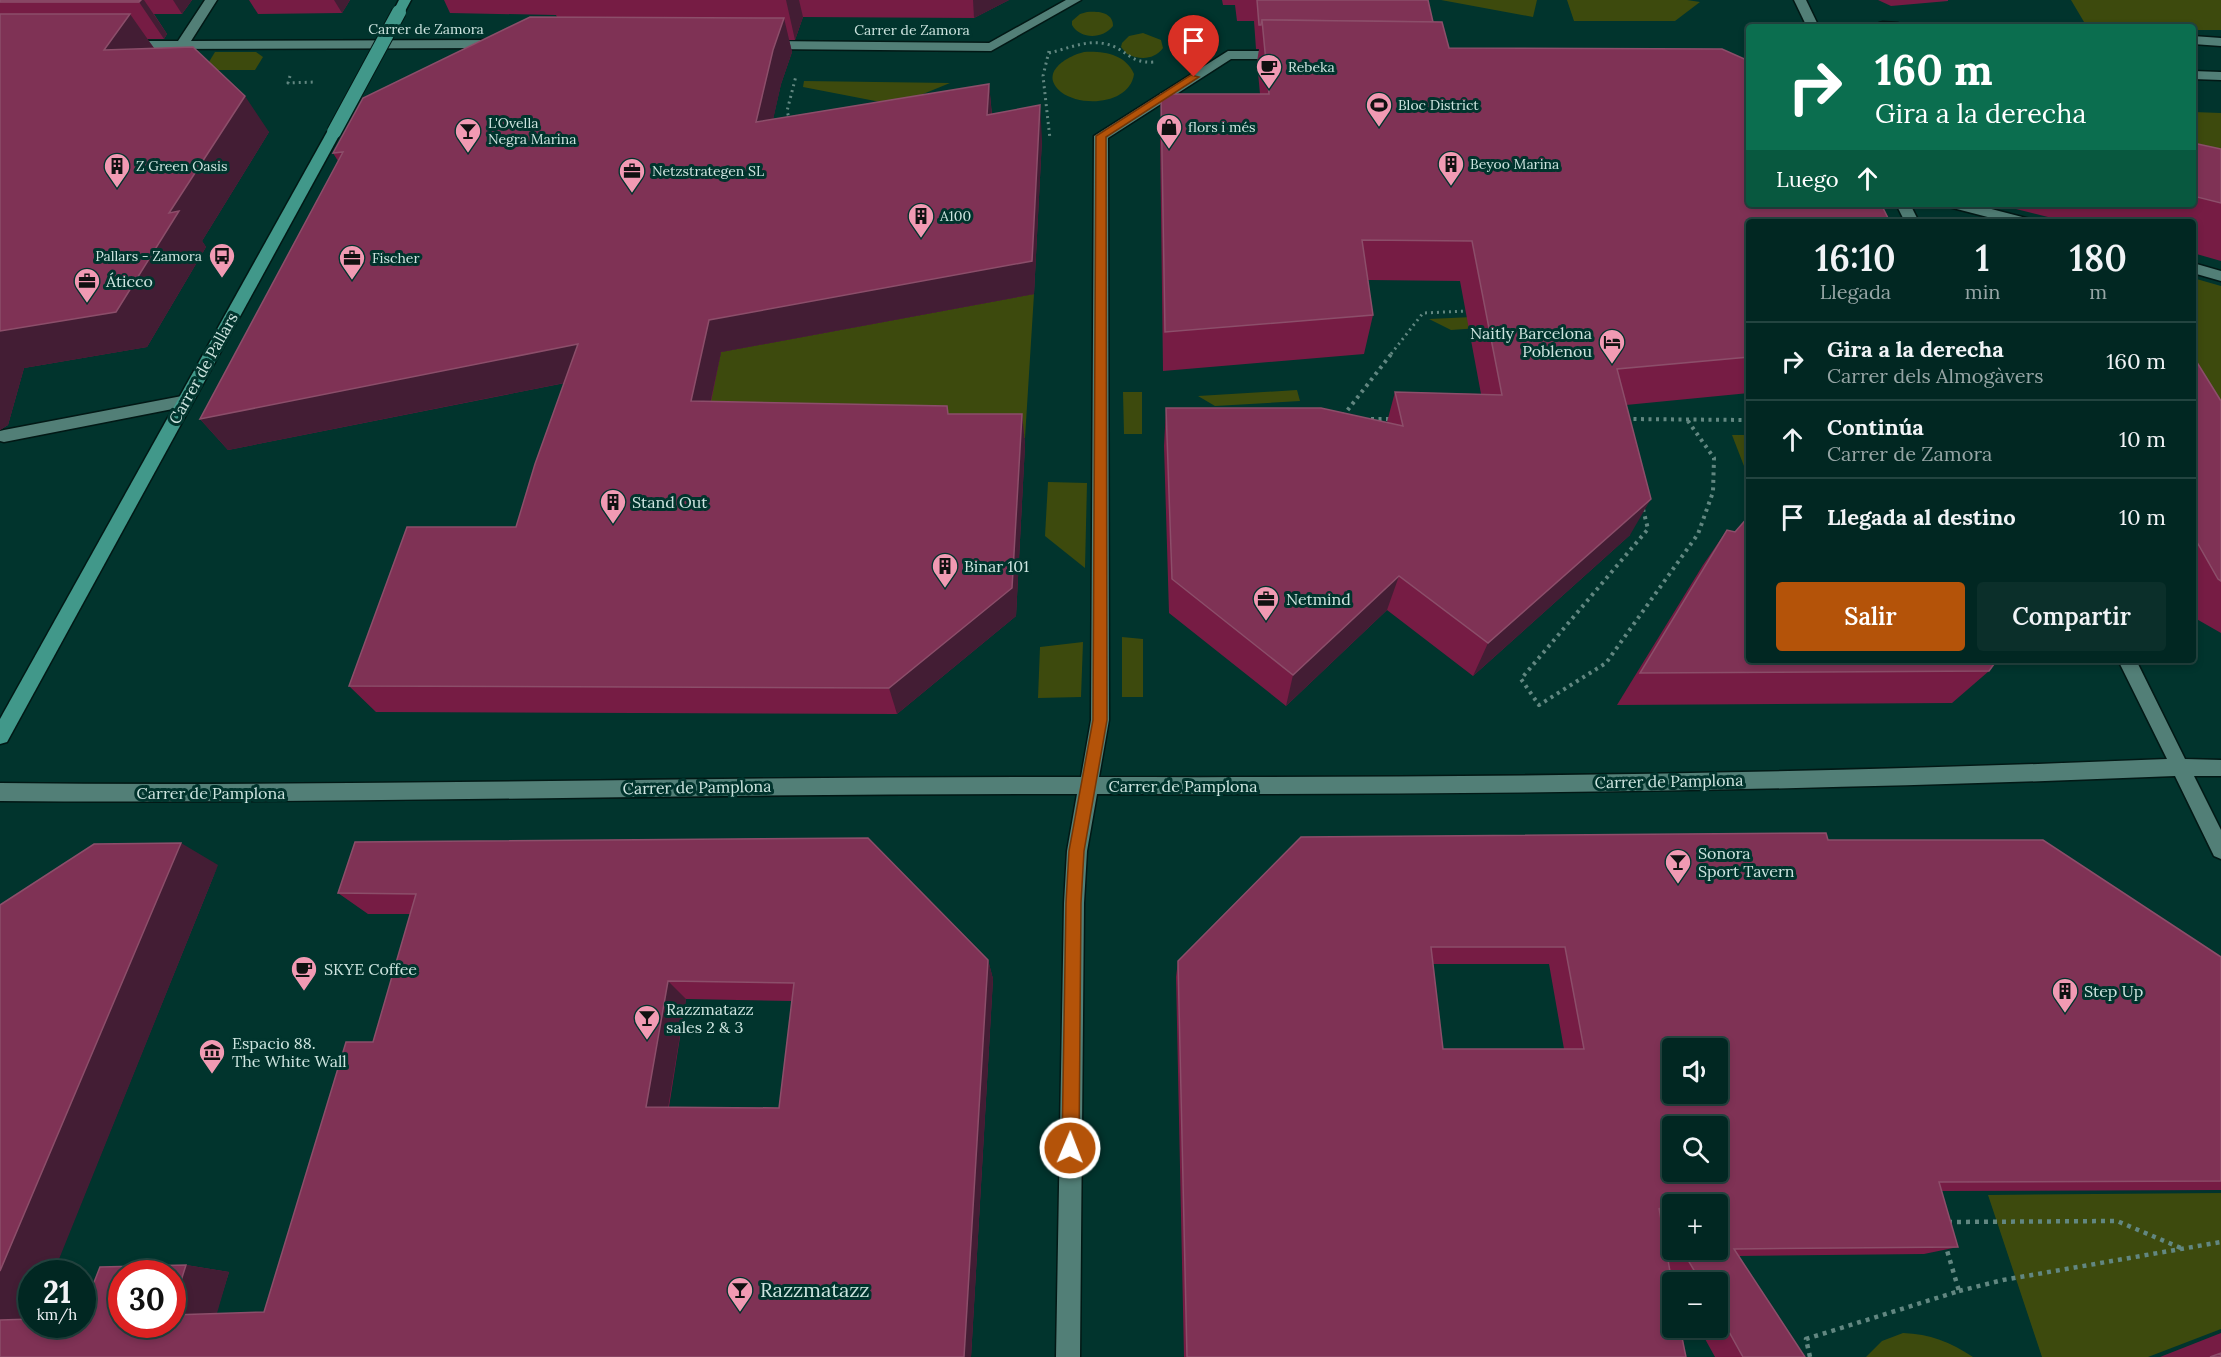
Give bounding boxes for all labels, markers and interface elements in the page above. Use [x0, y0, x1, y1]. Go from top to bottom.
pin [1168, 15, 1219, 77]
street label: Carrer de Zamora [368, 20, 484, 38]
street label: Carrer de Zamora [854, 21, 970, 39]
icon: arrive [1177, 24, 1210, 57]
text: 160 m [1875, 43, 1993, 97]
icon: right [1776, 48, 1854, 126]
cafe icon: Rebeka [1254, 52, 1284, 90]
place label: Rebeka [1288, 58, 1335, 76]
sports icon: Bloc District [1364, 90, 1394, 128]
place label: Bloc District [1398, 96, 1479, 114]
text: Gira a la derecha [1875, 96, 2086, 130]
shop icon: flors i més [1154, 112, 1184, 150]
place label: L'Ovella Negra Marina [488, 114, 577, 148]
bar icon: L'Ovella Negra Marina [453, 116, 483, 154]
place label: flors i més [1188, 118, 1256, 136]
building icon: Beyoo Marina [1436, 149, 1466, 187]
building icon: Z Green Oasis [102, 151, 132, 189]
place label: Beyoo Marina [1470, 155, 1559, 173]
office icon: Netzstrategen SL [617, 156, 647, 194]
place label: Z Green Oasis [136, 157, 227, 175]
place label: Netzstrategen SL [652, 162, 764, 180]
icon: ahead [1851, 162, 1884, 195]
text: Luego [1776, 165, 1839, 193]
building icon: A100 [906, 201, 936, 239]
place label: A100 [939, 207, 971, 225]
text: 16:10 [1815, 235, 1896, 281]
text: 1 [1976, 235, 1990, 281]
text: 180 [2070, 235, 2127, 281]
bus stop icon: Pallars - Zamora [207, 241, 237, 279]
office icon: Fischer [337, 243, 367, 281]
place label: Pallars - Zamora [95, 247, 202, 265]
place label: Fischer [372, 249, 420, 267]
office icon: Áticco [72, 266, 102, 304]
place label: Áticco [105, 271, 153, 291]
text: Llegada [1820, 279, 1891, 304]
text: min [1965, 279, 2000, 304]
text: m [2089, 279, 2107, 304]
street label: Carrer de Pallars [164, 309, 242, 427]
place label: Naitly Barcelona Poblenou [1470, 323, 1592, 361]
hotel icon: Naitly Barcelona Poblenou [1597, 327, 1627, 365]
text: Gira a la derecha [1827, 335, 2004, 363]
icon: right [1776, 345, 1809, 378]
text: 160 m [2106, 347, 2166, 375]
text: Carrer dels Almogàvers [1827, 363, 2043, 388]
text: Continúa [1827, 413, 1924, 441]
icon: ahead [1776, 423, 1809, 456]
text: 10 m [2119, 425, 2166, 453]
text: Carrer de Zamora [1827, 441, 1992, 466]
building icon: Stand Out [598, 487, 628, 525]
place label: Stand Out [632, 492, 708, 512]
icon: arrive [1776, 501, 1809, 534]
text: Llegada al destino [1827, 503, 2016, 531]
text: 10 m [2119, 503, 2166, 531]
building icon: Binar 101 [930, 551, 960, 589]
place label: Binar 101 [964, 556, 1029, 576]
button: Salir [1776, 582, 1965, 651]
button: Compartir [1977, 582, 2166, 651]
office icon: Netmind [1251, 584, 1281, 622]
place label: Netmind [1286, 589, 1351, 609]
street label: Carrer de Pamplona [1594, 770, 1744, 792]
street label: Carrer de Pamplona [622, 776, 772, 798]
street label: Carrer de Pamplona [1109, 776, 1257, 796]
street label: Carrer de Pamplona [137, 783, 285, 803]
place label: Sonora Sport Tavern [1698, 843, 1795, 881]
bar icon: Sonora Sport Tavern [1663, 847, 1693, 885]
cafe icon: SKYE Coffee [289, 954, 319, 992]
place label: SKYE Coffee [324, 959, 417, 979]
building icon: Step Up [2050, 976, 2080, 1014]
place label: Step Up [2084, 981, 2143, 1001]
place label: Razzmatazz sales 2 & 3 [666, 999, 754, 1037]
bar icon: Razzmatazz sales 2 & 3 [632, 1003, 662, 1041]
place label: Espacio 88. The White Wall [232, 1033, 347, 1071]
museum icon: Espacio 88. The White Wall [197, 1037, 227, 1075]
map controls [1662, 1038, 1728, 1338]
button: sound [1662, 1038, 1728, 1104]
position arrow [1038, 1116, 1102, 1180]
button: search [1662, 1116, 1728, 1182]
button: + [1662, 1194, 1728, 1260]
speed limit sign: 30 [108, 1260, 186, 1338]
button: − [1662, 1272, 1728, 1338]
text: 21 [43, 1273, 71, 1311]
bar icon: Razzmatazz [725, 1275, 755, 1313]
place label: Razzmatazz [760, 1277, 870, 1302]
text: km/h [37, 1305, 77, 1324]

